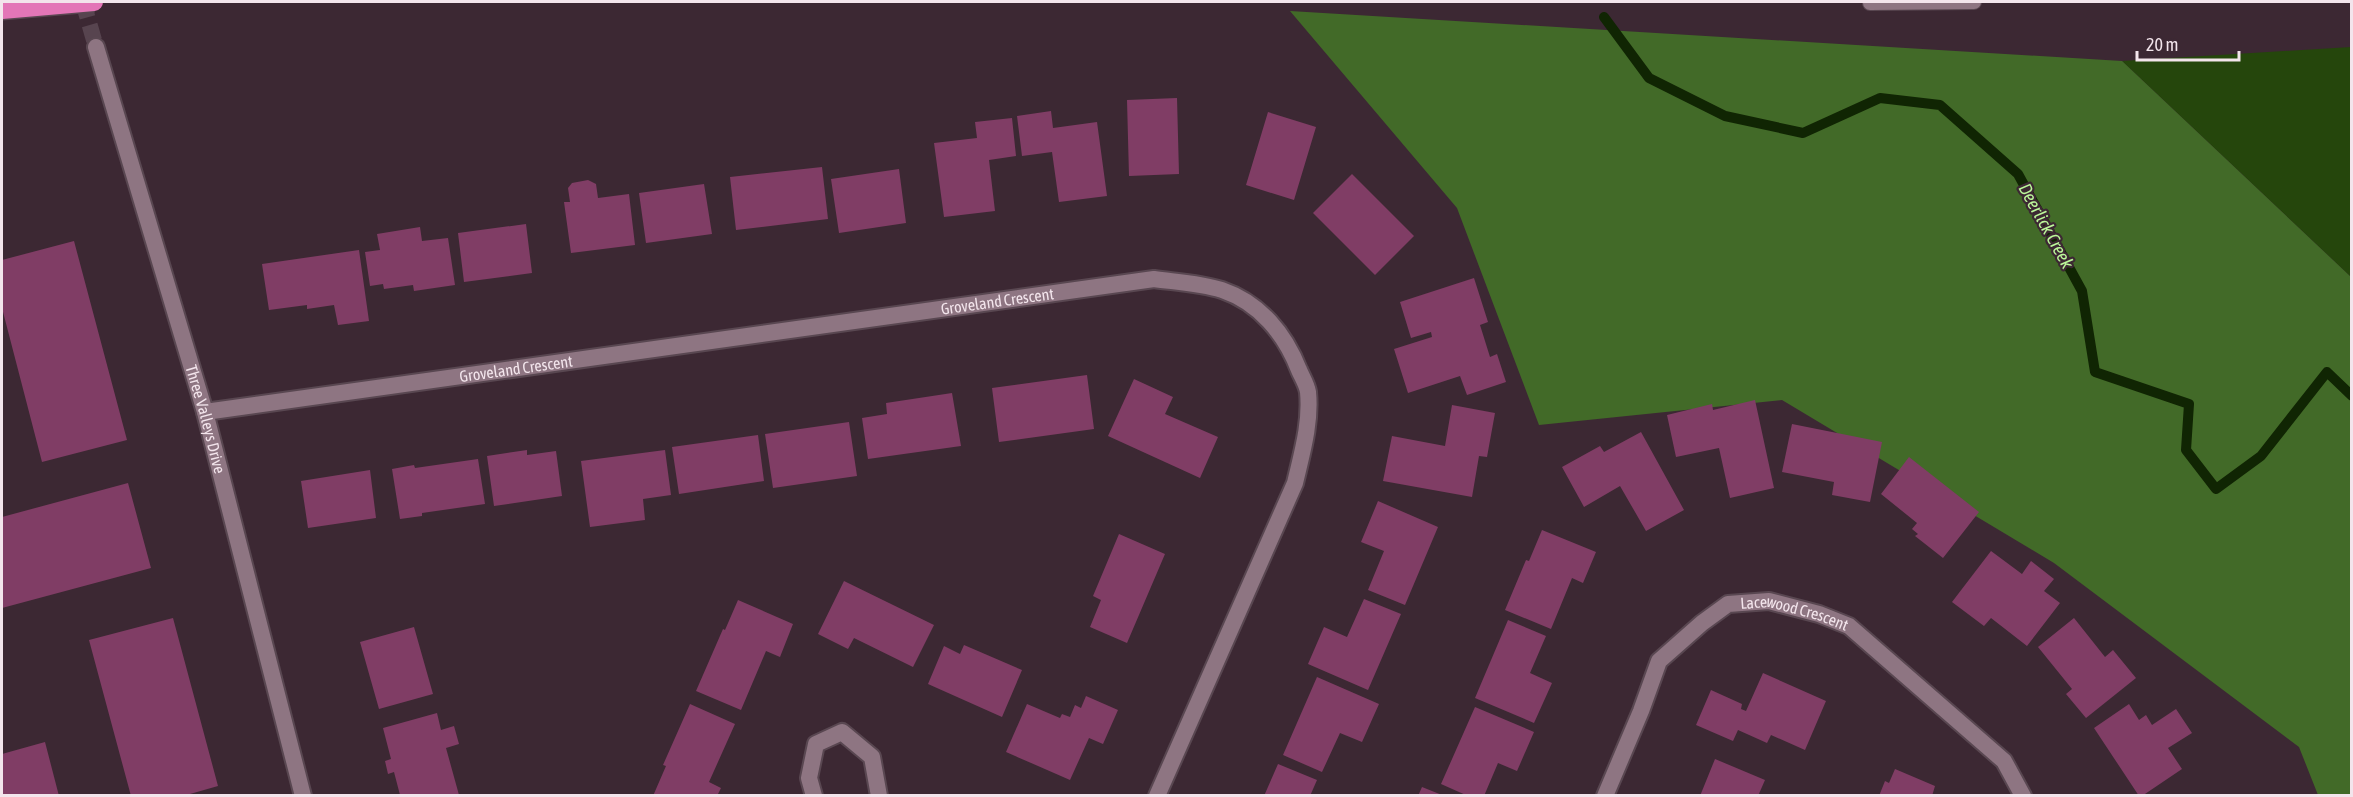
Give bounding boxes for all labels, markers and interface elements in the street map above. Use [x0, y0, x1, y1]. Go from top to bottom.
scale bar [2137, 24, 2239, 62]
text: 20 m [2146, 34, 2178, 55]
water label: Deerlick Creek [2014, 180, 2079, 273]
street label: Groveland Crescent [940, 284, 1055, 318]
street label: Groveland Crescent [458, 352, 574, 385]
street label: Three Valleys Drive [182, 363, 229, 475]
street label: Lacewood Crescent [1740, 592, 1851, 634]

